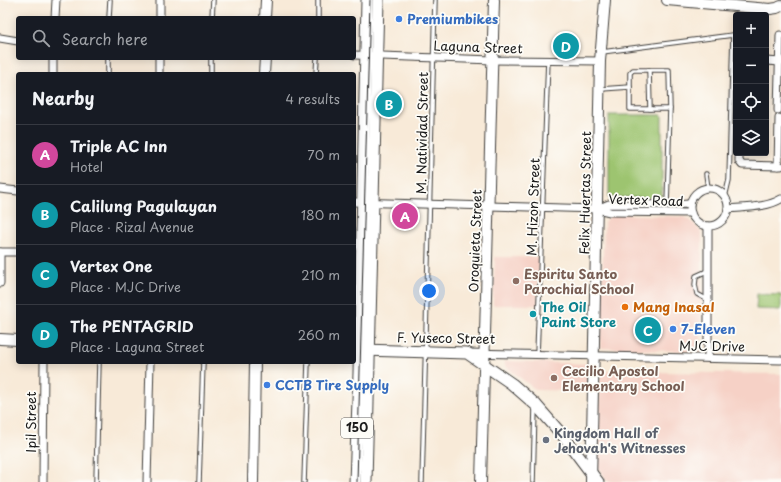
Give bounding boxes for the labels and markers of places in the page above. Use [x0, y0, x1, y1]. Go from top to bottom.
place label: Premiumbikes [407, 9, 498, 28]
marker: Premiumbikes [394, 14, 404, 24]
pin: D [553, 31, 579, 61]
pin: B [376, 89, 402, 119]
pin: A [392, 201, 418, 231]
place label: Espiritu Santo Parochial School [524, 264, 634, 298]
marker: Espiritu Santo Parochial School [511, 276, 521, 286]
place label: The Oil Paint Store [541, 297, 616, 331]
place label: Mang Inasal [633, 297, 715, 316]
marker: Mang Inasal [620, 302, 630, 312]
marker: The Oil Paint Store [528, 309, 538, 319]
pin: C [635, 315, 661, 345]
place label: 7-Eleven [681, 319, 735, 338]
marker: 7-Eleven [668, 324, 678, 334]
place label: Cecilio Apostol Elementary School [562, 361, 684, 395]
marker: Cecilio Apostol Elementary School [549, 373, 559, 383]
place label: CCTB Tire Supply [275, 375, 389, 394]
marker: CCTB Tire Supply [262, 380, 272, 390]
place label: Kingdom Hall of Jehovah's Witnesses [554, 423, 686, 457]
marker: Kingdom Hall of Jehovah's Witnesses [541, 435, 551, 445]

